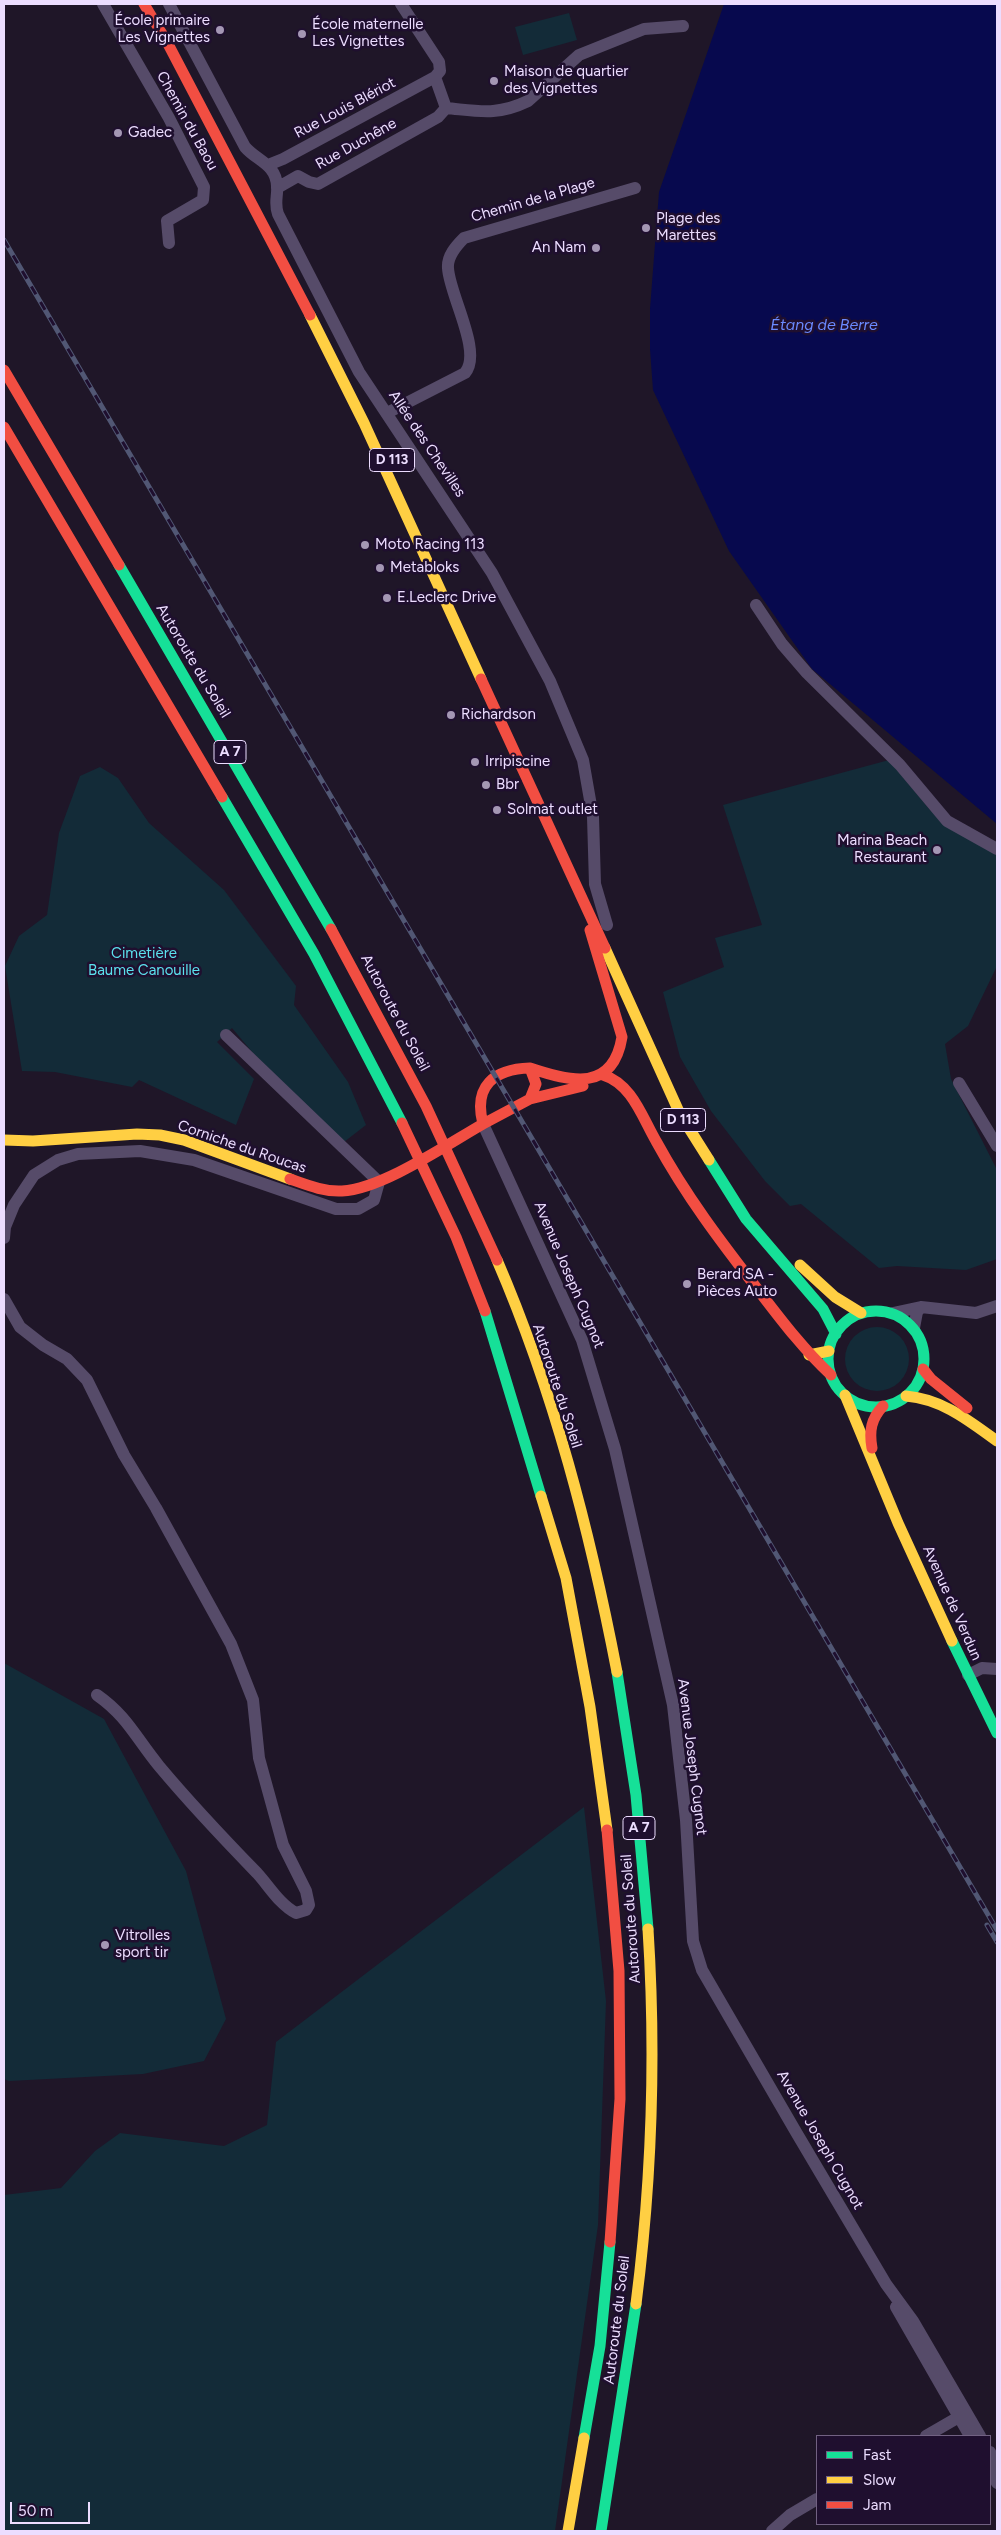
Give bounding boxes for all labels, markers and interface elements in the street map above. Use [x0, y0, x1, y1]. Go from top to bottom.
place label: École primaire Les Vignettes [115, 12, 210, 47]
place label: École maternelle Les Vignettes [312, 16, 424, 51]
marker: École primaire Les Vignettes [214, 24, 226, 36]
marker: École maternelle Les Vignettes [296, 28, 308, 40]
place label: Maison de quartier des Vignettes [504, 63, 628, 98]
street label: Chemin du Baou [152, 68, 222, 174]
street label: Rue Louis Blériot [291, 74, 399, 142]
marker: Maison de quartier des Vignettes [488, 75, 500, 87]
street label: Rue Duchêne [312, 114, 400, 174]
place label: Gadec [128, 124, 172, 142]
marker: Gadec [112, 127, 124, 139]
street label: Chemin de la Plage [469, 174, 597, 226]
place label: Plage des Marettes [656, 210, 720, 245]
marker: Plage des Marettes [640, 222, 652, 234]
place label: An Nam [532, 239, 586, 257]
marker: An Nam [590, 242, 602, 254]
water label: Étang de Berre [770, 315, 878, 335]
street label: Allée des Chevilles [385, 387, 469, 501]
road number: D 113 [370, 448, 414, 472]
place label: Moto Racing 113 [375, 536, 484, 554]
marker: Moto Racing 113 [359, 539, 371, 551]
place label: Metabloks [390, 559, 459, 577]
marker: Metabloks [374, 562, 386, 574]
place label: E.Leclerc Drive [397, 589, 496, 607]
marker: E.Leclerc Drive [381, 592, 393, 604]
street label: Autoroute du Soleil [152, 601, 234, 721]
place label: Richardson [461, 706, 536, 724]
marker: Richardson [445, 709, 457, 721]
road number: A 7 [214, 740, 246, 764]
place label: Irripiscine [485, 753, 550, 771]
marker: Irripiscine [469, 756, 481, 768]
place label: Bbr [496, 776, 519, 794]
marker: Bbr [480, 779, 492, 791]
place label: Solmat outlet [507, 801, 598, 819]
marker: Solmat outlet [491, 804, 503, 816]
place label: Marina Beach Restaurant [837, 832, 927, 867]
marker: Marina Beach Restaurant [931, 844, 943, 856]
park label: Cimetière Baume Canouille [88, 945, 200, 980]
street label: Autoroute du Soleil [357, 952, 433, 1074]
road number: D 113 [660, 1108, 706, 1132]
street label: Corniche du Roucas [175, 1117, 309, 1177]
street label: Avenue Joseph Cugnot [530, 1199, 608, 1351]
place label: Berard SA - Pièces Auto [697, 1266, 777, 1301]
marker: Berard SA - Pièces Auto [681, 1278, 693, 1290]
street label: Autoroute du Soleil [528, 1322, 586, 1450]
street label: Avenue de Verdun [919, 1543, 985, 1663]
street label: Avenue Joseph Cugnot [673, 1678, 711, 1836]
road number: A 7 [623, 1816, 655, 1840]
street label: Autoroute du Soleil [618, 1854, 644, 1984]
place label: Vitrolles sport tir [115, 1927, 170, 1962]
marker: Vitrolles sport tir [99, 1939, 111, 1951]
street label: Avenue Joseph Cugnot [773, 2067, 867, 2213]
street label: Autoroute du Soleil [600, 2255, 634, 2385]
legend [816, 2435, 991, 2525]
text: Fast [863, 2446, 891, 2464]
text: Slow [863, 2471, 896, 2489]
scale bar [12, 2492, 92, 2524]
text: Jam [863, 2496, 891, 2514]
text: 50 m [18, 2502, 53, 2520]

